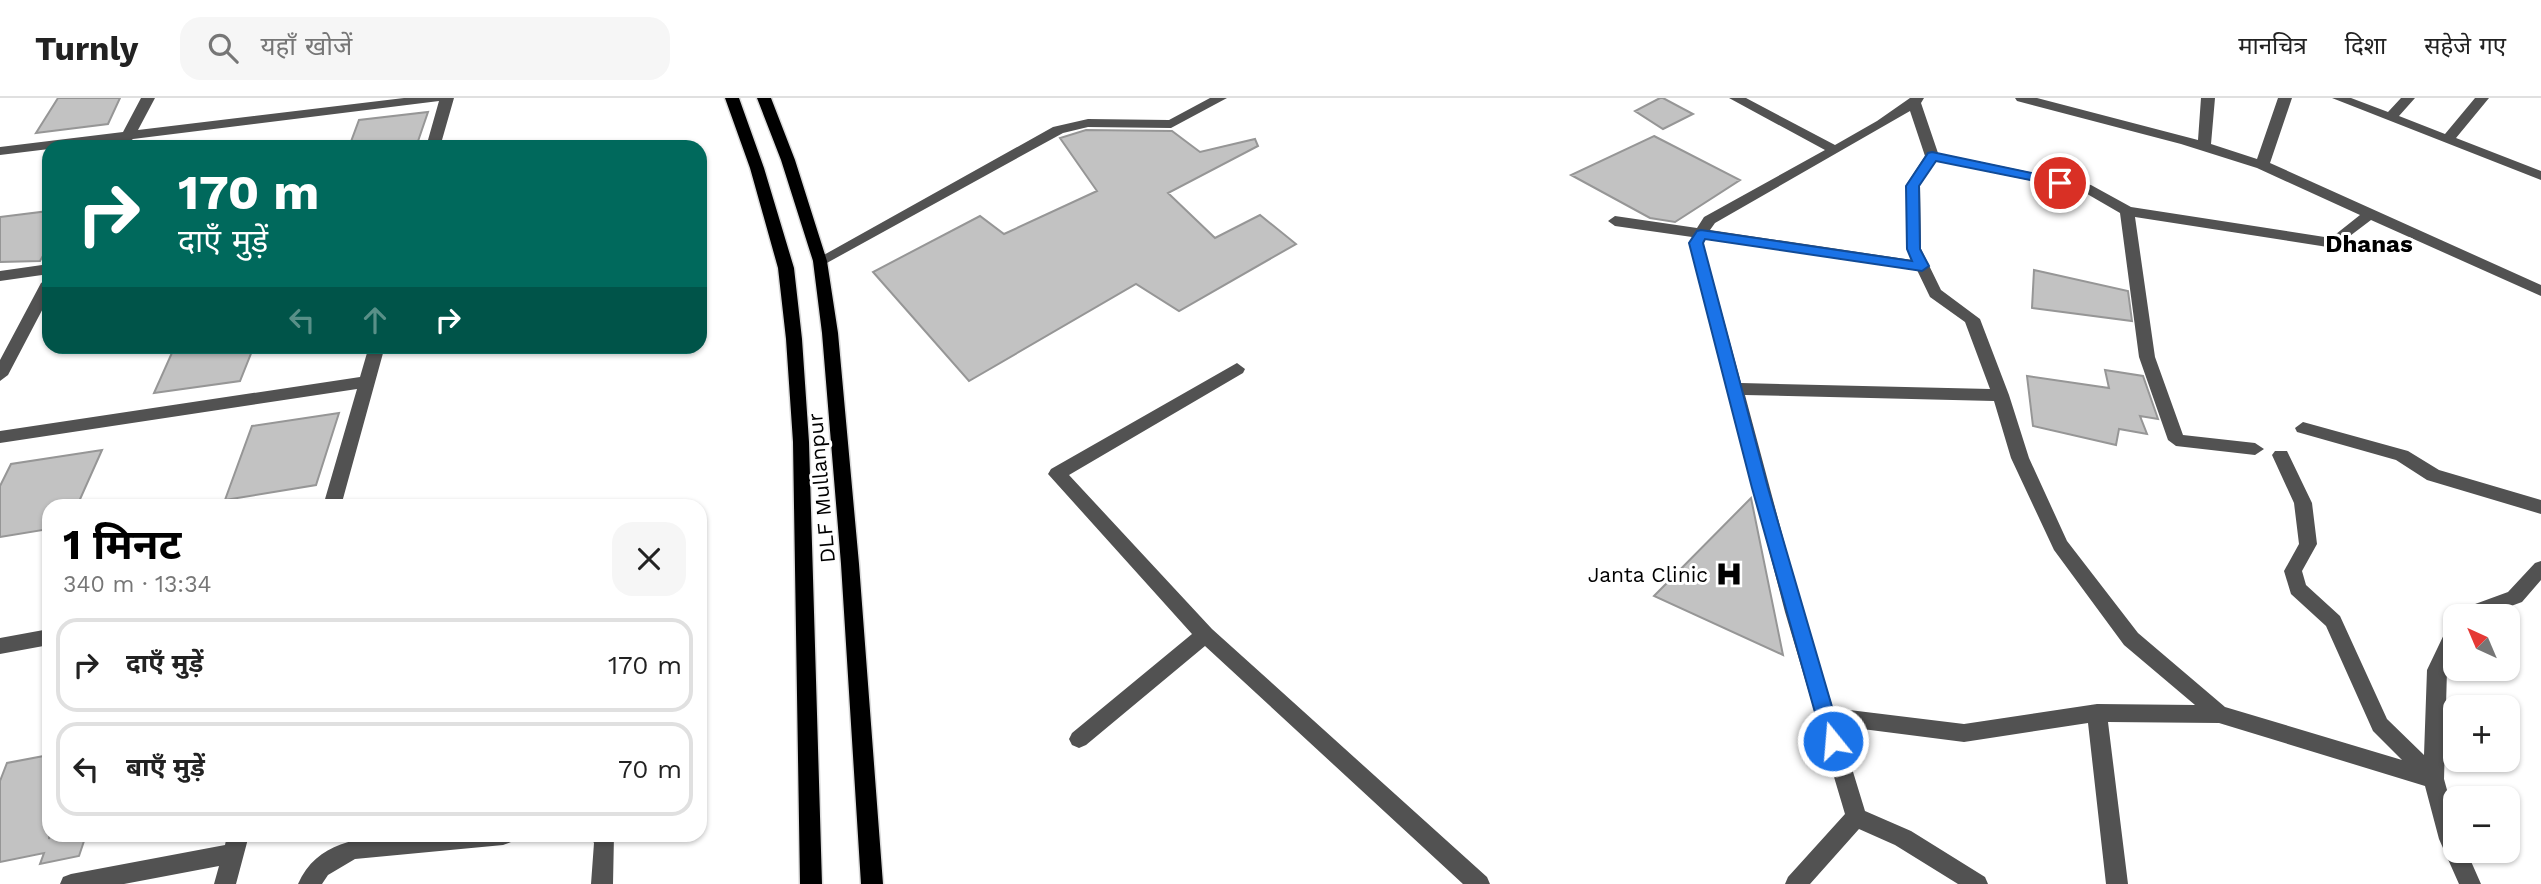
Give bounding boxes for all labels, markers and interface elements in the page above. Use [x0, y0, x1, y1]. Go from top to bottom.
search box [180, 17, 670, 80]
text: Turnly [35, 29, 138, 68]
icon: search [204, 29, 242, 67]
text: यहाँ खोजें [260, 31, 352, 61]
text: मानचित्र [2238, 32, 2307, 60]
text: दिशा [2345, 32, 2386, 60]
text: सहेजे गए [2424, 32, 2506, 60]
pin [2030, 153, 2090, 213]
text: 170 m [178, 163, 319, 221]
icon: arrive [2041, 164, 2079, 202]
icon: right [63, 168, 154, 259]
text: दाएँ मुड़ें [178, 222, 268, 260]
district label: Dhanas [2325, 230, 2413, 258]
icon: left [283, 301, 321, 339]
icon: ahead [356, 301, 394, 339]
icon: right [429, 301, 467, 339]
street label: DLF Mullanpur [802, 412, 840, 564]
text: 1 मिनट [63, 520, 181, 569]
button: close [612, 522, 686, 596]
hospital icon: Janta Clinic [1714, 559, 1744, 589]
place label: Janta Clinic [1588, 562, 1708, 587]
text: 340 m · 13:34 [63, 571, 212, 598]
north arrow [2443, 604, 2520, 681]
map controls [2443, 604, 2520, 863]
icon: right [67, 646, 105, 684]
text: दाएँ मुड़ें [126, 648, 203, 678]
text: 170 m [608, 650, 682, 680]
button: + [2443, 695, 2520, 772]
position arrow [1796, 704, 1870, 778]
icon: left [67, 750, 105, 788]
text: बाएँ मुड़ें [126, 752, 205, 782]
text: 70 m [618, 754, 682, 784]
button: − [2443, 786, 2520, 863]

